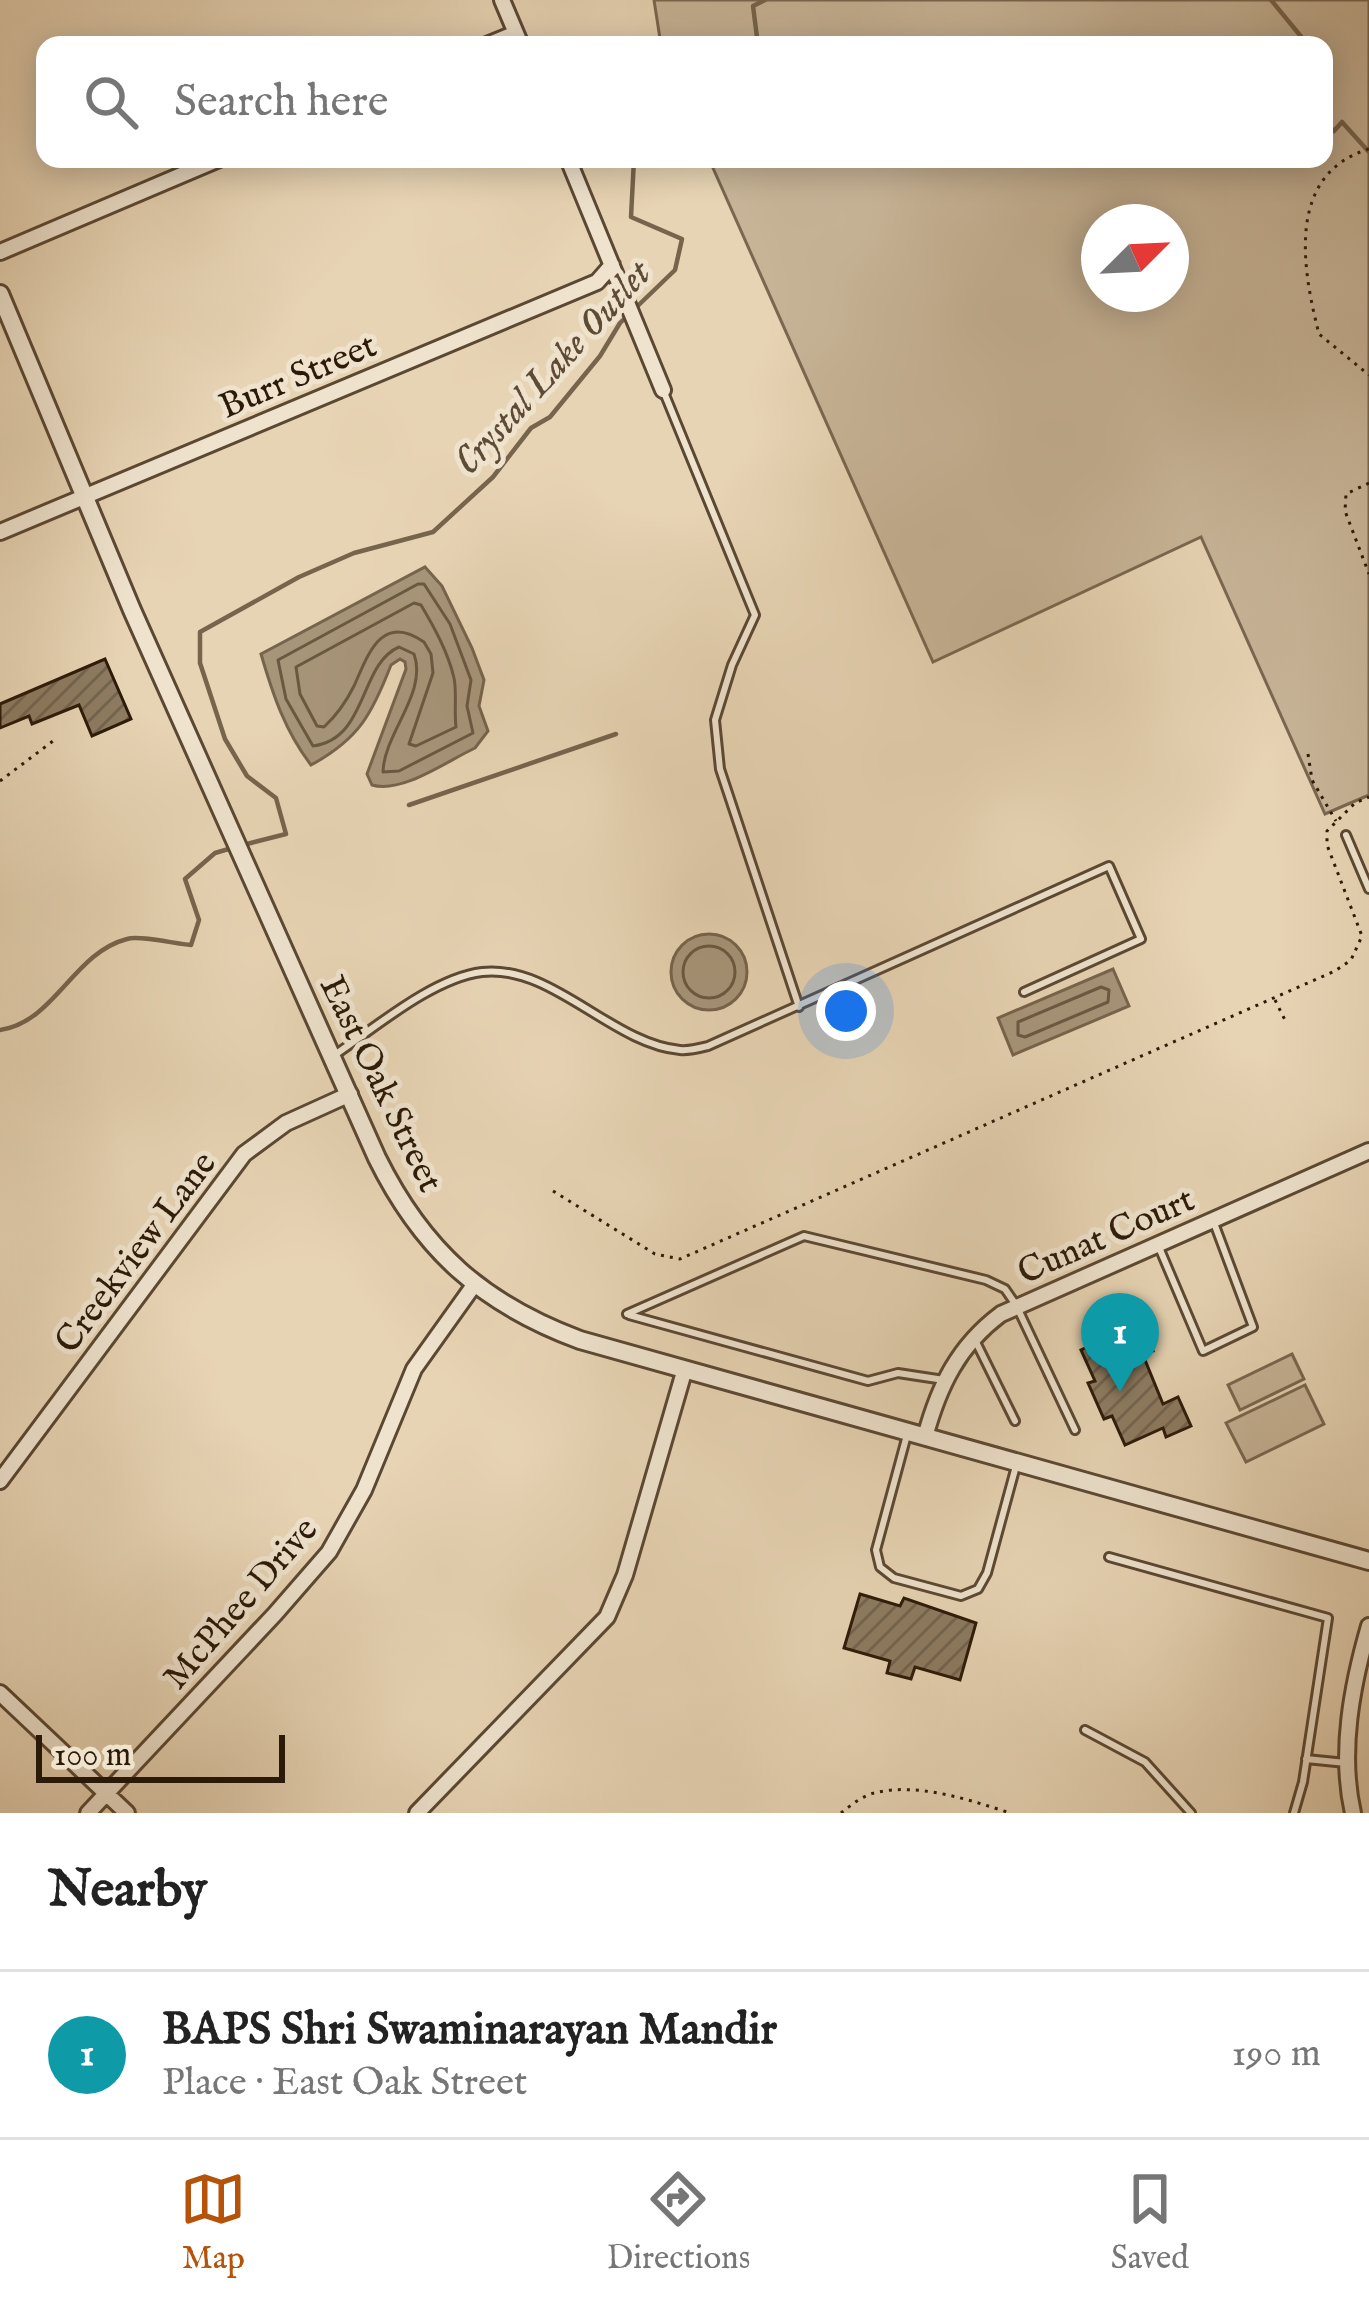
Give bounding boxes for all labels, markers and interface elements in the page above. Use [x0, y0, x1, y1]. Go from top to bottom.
search box [36, 36, 1333, 168]
icon: search [78, 69, 144, 135]
text: Search here [174, 74, 388, 131]
north arrow [1081, 204, 1189, 312]
water label: Crystal Lake Outlet [444, 250, 664, 486]
street label: Burr Street [213, 323, 384, 430]
street label: East Oak Street [308, 968, 453, 1200]
your location [816, 981, 876, 1041]
street label: Creekview Lane [45, 1143, 227, 1363]
street label: Cunat Court [1011, 1177, 1202, 1296]
pin: 1 [1081, 1293, 1159, 1392]
street label: McPhee Drive [154, 1508, 329, 1700]
scale bar [36, 1729, 285, 1782]
text: 100 m [54, 1735, 131, 1777]
text: Nearby [48, 1859, 207, 1924]
text: BAPS Shri Swaminarayan Mandir [162, 2002, 777, 2059]
text: 1 [80, 2030, 94, 2079]
text: 190 m [1232, 2030, 1321, 2079]
text: Place · East Oak Street [162, 2059, 527, 2108]
tab: Map [180, 2166, 246, 2280]
tab: Directions [607, 2166, 750, 2280]
tab: Saved [1111, 2166, 1189, 2280]

